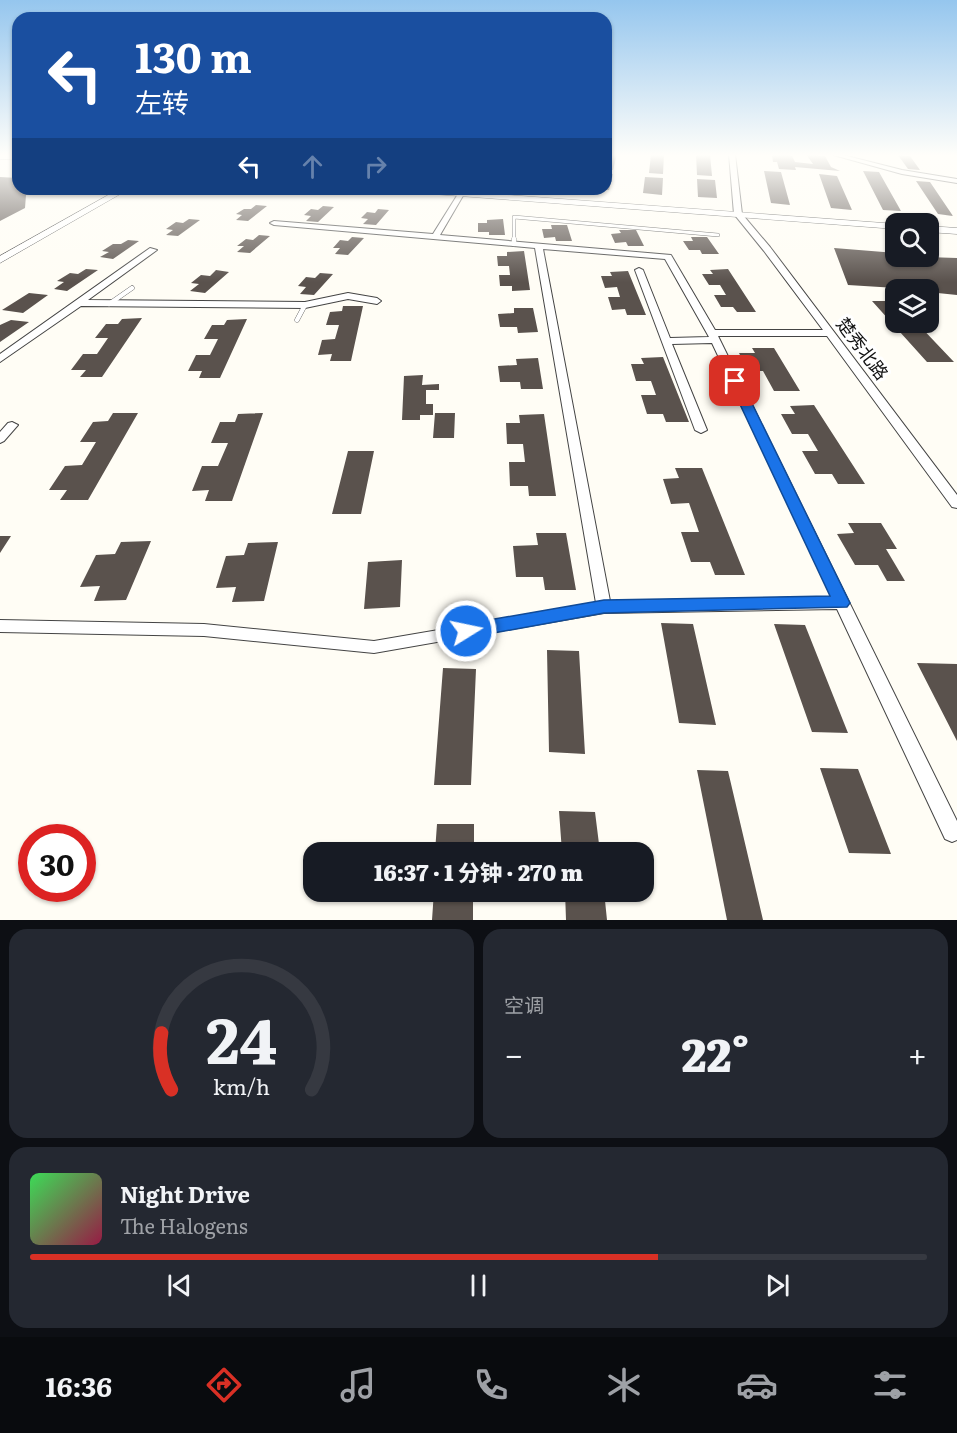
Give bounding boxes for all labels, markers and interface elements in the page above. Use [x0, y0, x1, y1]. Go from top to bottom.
text: 130 m [135, 24, 252, 86]
icon: left [36, 36, 114, 114]
text: 左转 [135, 81, 189, 121]
icon: left [233, 150, 266, 183]
icon: ahead [296, 150, 329, 183]
icon: right [359, 150, 392, 183]
map controls [885, 213, 939, 333]
button: search [885, 213, 939, 267]
button: layers [885, 279, 939, 333]
street label: 楚秀北路 [831, 311, 896, 385]
pin [709, 355, 760, 406]
icon: arrive [718, 364, 751, 397]
position arrow [434, 599, 498, 663]
speed limit sign: 30 [18, 824, 96, 902]
text: 16:37 · 1 分钟 · 270 m [374, 855, 583, 888]
text: 空调 [504, 989, 544, 1019]
text: 24 [206, 991, 277, 1083]
text: 22° [682, 1019, 749, 1086]
text: − [504, 1028, 523, 1077]
text: + [908, 1028, 927, 1077]
text: km/h [213, 1071, 270, 1103]
text: Night Drive [120, 1177, 250, 1210]
text: The Halogens [120, 1210, 248, 1240]
icon: previous [163, 1269, 196, 1302]
icon: pause [462, 1269, 495, 1302]
icon: next [761, 1269, 794, 1302]
icon: directions [203, 1364, 245, 1406]
icon: music [337, 1364, 379, 1406]
icon: phone [470, 1364, 512, 1406]
icon: climate [603, 1364, 645, 1406]
icon: car [736, 1364, 778, 1406]
icon: filters [869, 1364, 911, 1406]
text: 16:36 [46, 1365, 112, 1405]

